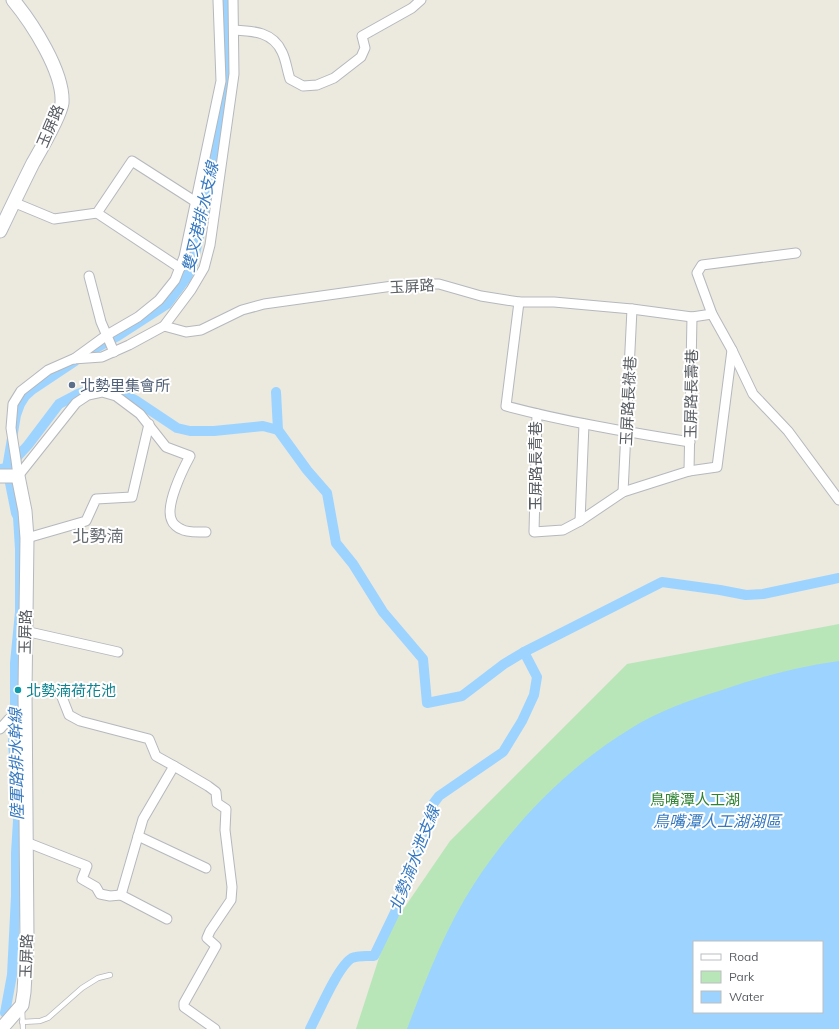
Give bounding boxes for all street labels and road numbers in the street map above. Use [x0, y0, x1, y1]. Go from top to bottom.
street label: 玉屏路 [32, 102, 68, 150]
street label: 玉屏路 [389, 275, 435, 297]
street label: 玉屏路長壽巷 [681, 349, 701, 439]
street label: 玉屏路長祿巷 [616, 356, 640, 446]
street label: 玉屏路長青巷 [526, 421, 545, 511]
street label: 玉屏路 [15, 609, 35, 655]
street label: 玉屏路 [16, 933, 36, 979]

